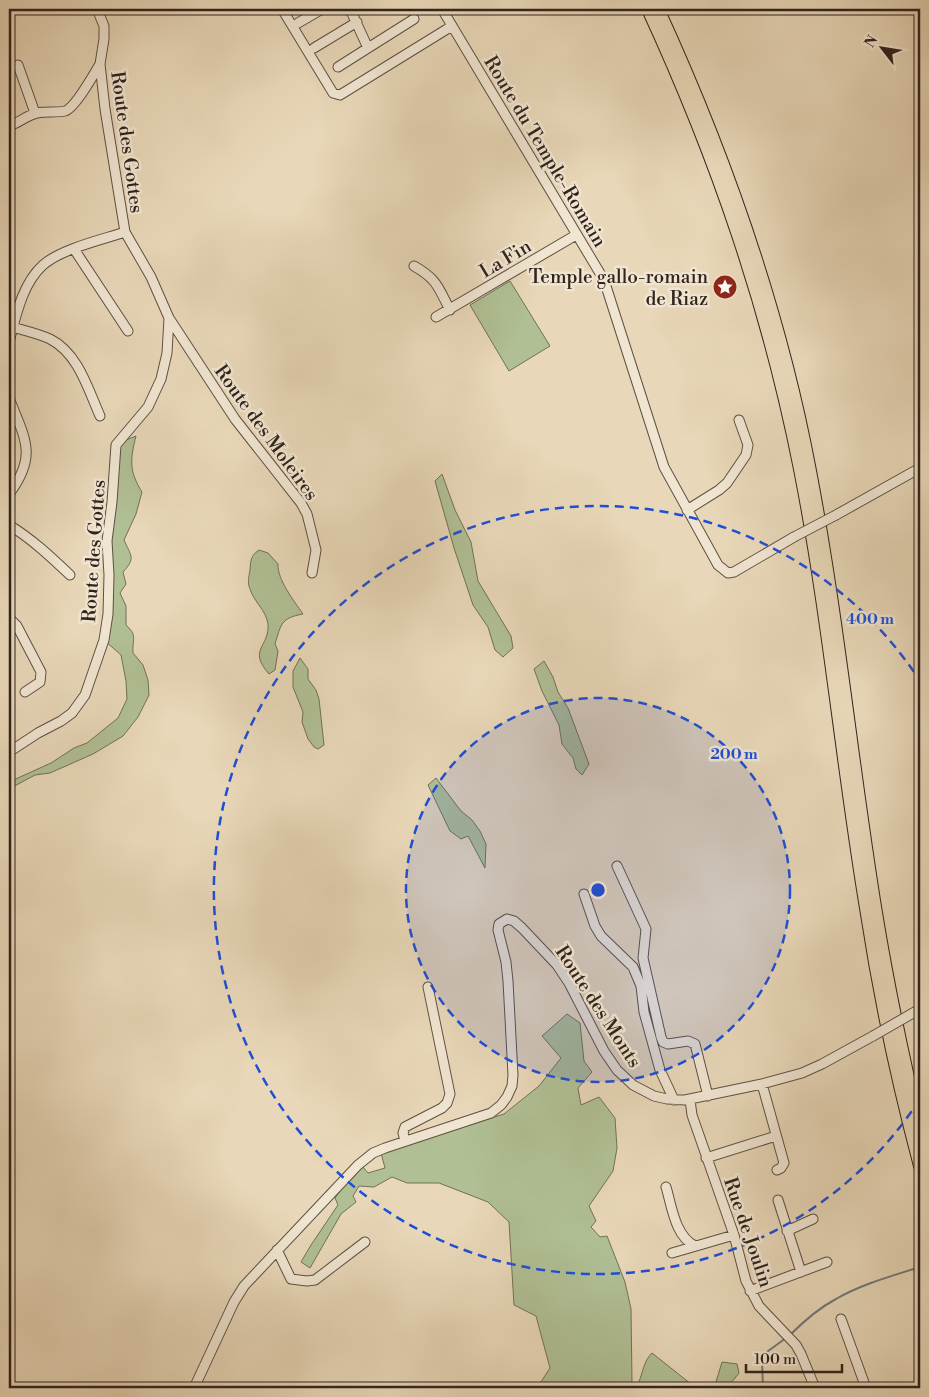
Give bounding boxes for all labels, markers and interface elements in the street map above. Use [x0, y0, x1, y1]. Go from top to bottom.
north arrow [856, 22, 906, 72]
text: N [861, 32, 882, 51]
street label: Route du Temple-Romain [478, 51, 612, 252]
street label: Route des Gottes [105, 70, 149, 215]
street label: La Fin [475, 234, 536, 284]
place label: Temple gallo-romain de Riaz [529, 265, 708, 311]
place icon: Temple gallo-romain de Riaz [712, 274, 738, 300]
street label: Route des Moleires [209, 360, 324, 505]
street label: Route des Gottes [77, 479, 111, 623]
text: 400 m [846, 610, 894, 629]
text: 200 m [710, 745, 758, 764]
centre of rings [589, 881, 607, 899]
street label: Route des Monts [550, 941, 647, 1072]
street label: Rue de Joulin [718, 1174, 778, 1290]
scale bar [746, 1342, 843, 1374]
text: 100 m [754, 1350, 796, 1369]

